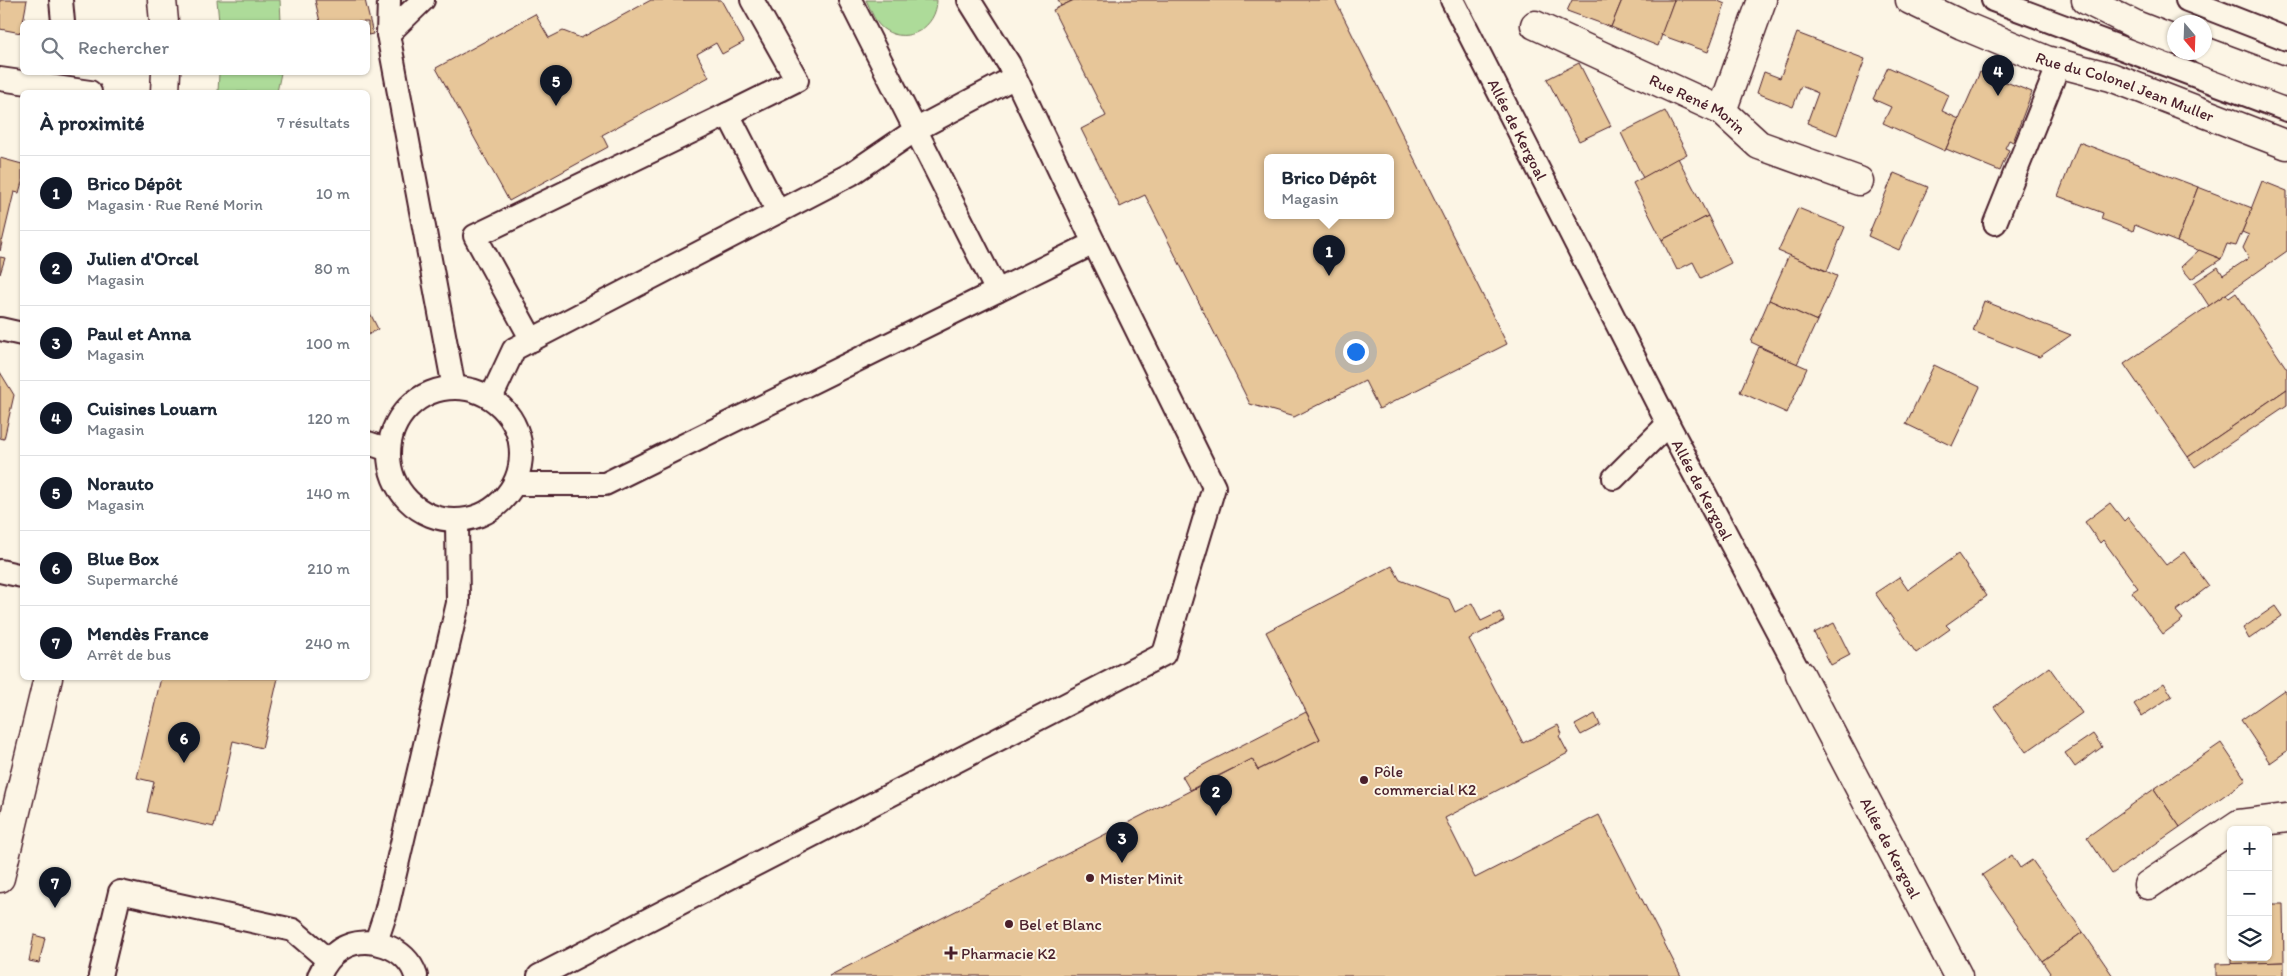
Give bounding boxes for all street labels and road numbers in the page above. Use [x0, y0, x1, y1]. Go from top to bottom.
street label: Rue du Colonel Jean Muller [2033, 47, 2217, 125]
street label: Rue René Morin [1647, 70, 1750, 138]
street label: Allée de Kergoal [1484, 75, 1552, 183]
street label: Allée de Kergoal [1668, 436, 1737, 544]
street label: Allée de Kergoal [1857, 794, 1925, 902]

